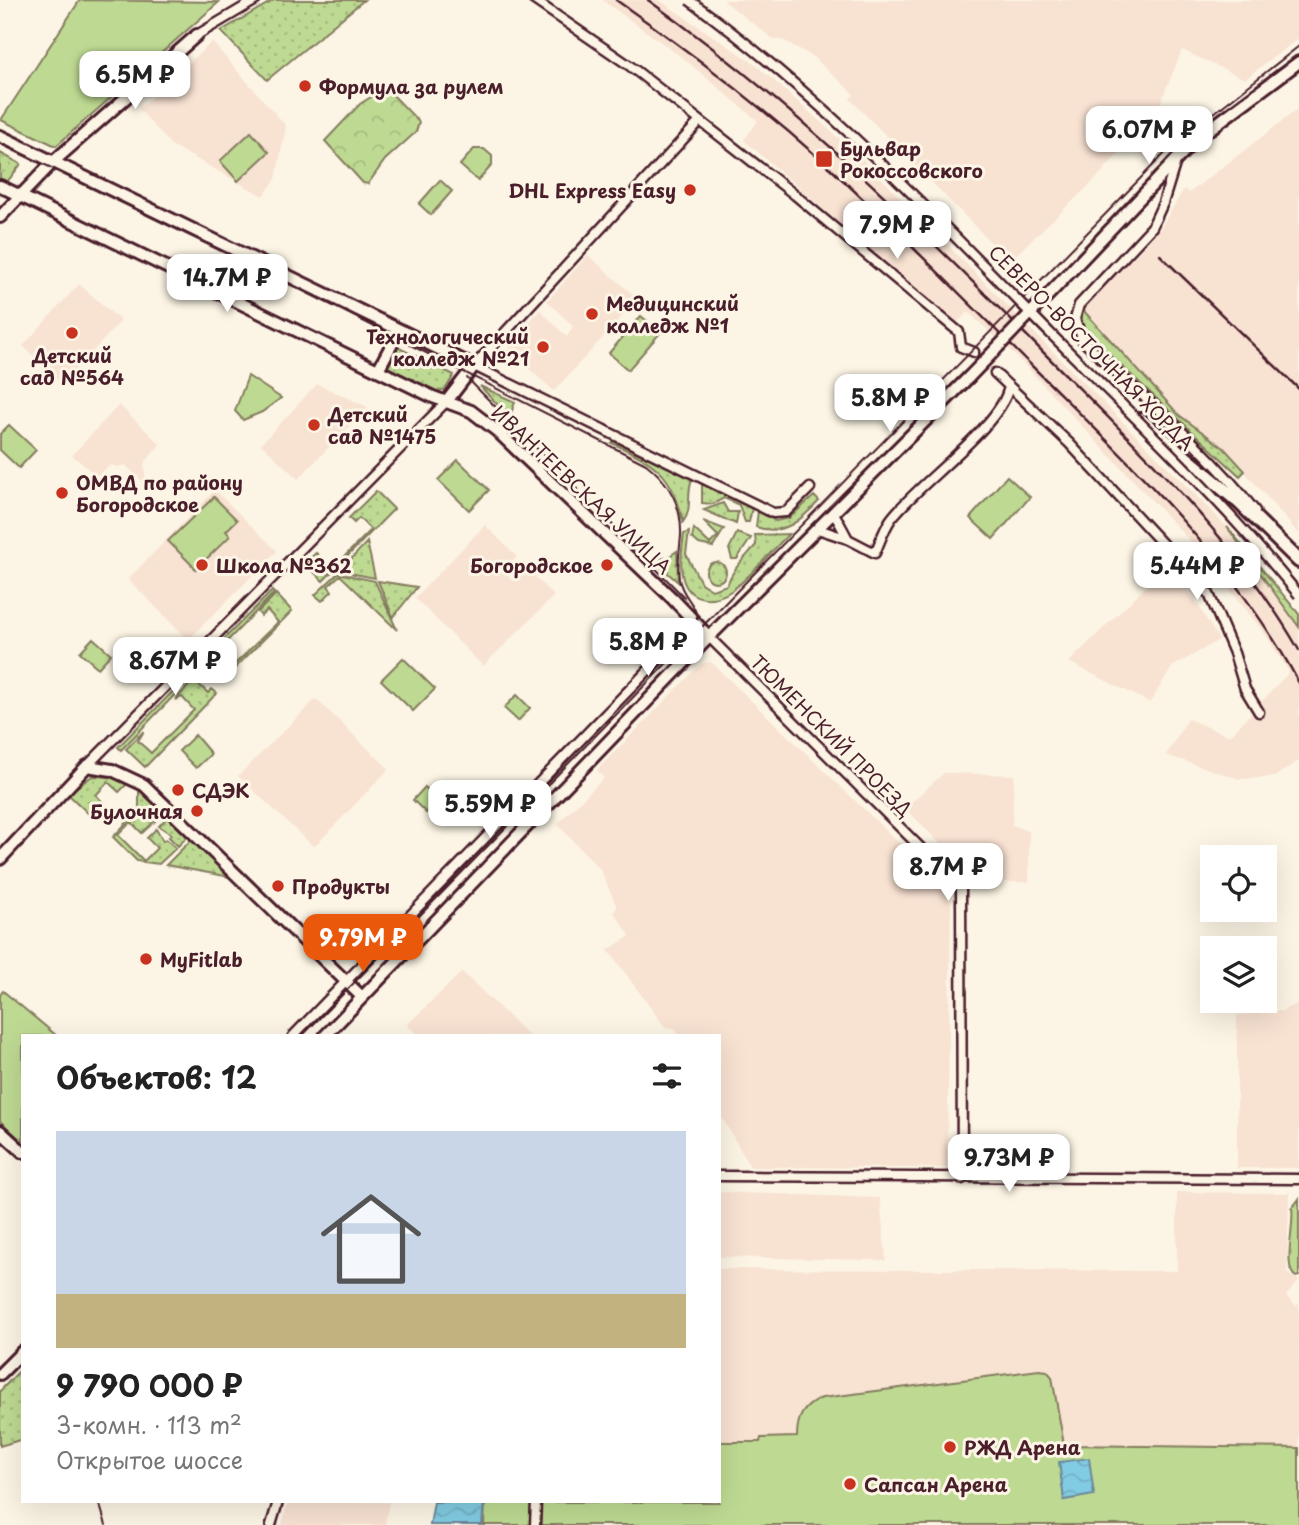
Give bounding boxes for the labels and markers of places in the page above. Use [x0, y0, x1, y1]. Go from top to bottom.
pin: 6.5M ₽ [78, 52, 192, 111]
place label: Формула за рулем [319, 72, 504, 100]
marker: Формула за рулем [297, 78, 313, 94]
pin: 6.07M ₽ [1084, 106, 1214, 166]
place label: Бульвар Рокоссовского [840, 134, 983, 184]
marker: Бульвар Рокоссовского [814, 149, 834, 169]
place label: DHL Express Easy [508, 176, 676, 204]
marker: DHL Express Easy [682, 182, 698, 198]
pin: 7.9M ₽ [840, 202, 954, 261]
pin: 14.7M ₽ [162, 254, 292, 314]
place label: Медицинский колледж №1 [606, 289, 739, 339]
marker: Медицинский колледж №1 [584, 306, 600, 322]
place label: Технологический колледж №21 [366, 322, 529, 372]
marker: Детский сад №564 [64, 325, 80, 341]
marker: Технологический колледж №21 [535, 339, 551, 355]
place label: Детский сад №564 [20, 341, 124, 391]
pin: 5.8M ₽ [833, 374, 947, 434]
place label: Детский сад №1475 [327, 400, 437, 450]
marker: Детский сад №1475 [306, 417, 322, 433]
place label: ОМВД по району Богородское [76, 468, 243, 518]
marker: ОМВД по району Богородское [54, 485, 70, 501]
pin: 5.44M ₽ [1132, 542, 1262, 602]
place label: Школа №362 [216, 551, 352, 579]
place label: Богородское [470, 551, 593, 579]
marker: Школа №362 [194, 557, 210, 573]
marker: Богородское [599, 557, 615, 573]
pin: 5.8M ₽ [591, 618, 705, 678]
pin: 8.67M ₽ [110, 638, 240, 697]
place label: СДЭК [192, 776, 249, 804]
pin: 5.59M ₽ [425, 780, 555, 840]
marker: СДЭК [170, 782, 186, 798]
place label: Булочная [90, 797, 183, 825]
marker: Булочная [189, 803, 205, 819]
pin: 8.7M ₽ [891, 844, 1005, 903]
place label: Продукты [292, 872, 390, 900]
marker: Продукты [270, 878, 286, 894]
pin: 9.79M ₽ [298, 914, 428, 974]
place label: MyFitlab [160, 945, 243, 973]
marker: MyFitlab [138, 951, 154, 967]
pin: 9.73M ₽ [944, 1134, 1074, 1194]
place label: РЖД Арена [964, 1433, 1081, 1461]
marker: РЖД Арена [942, 1439, 958, 1455]
place label: Сапсан Арена [864, 1470, 1008, 1498]
marker: Сапсан Арена [842, 1476, 858, 1492]

